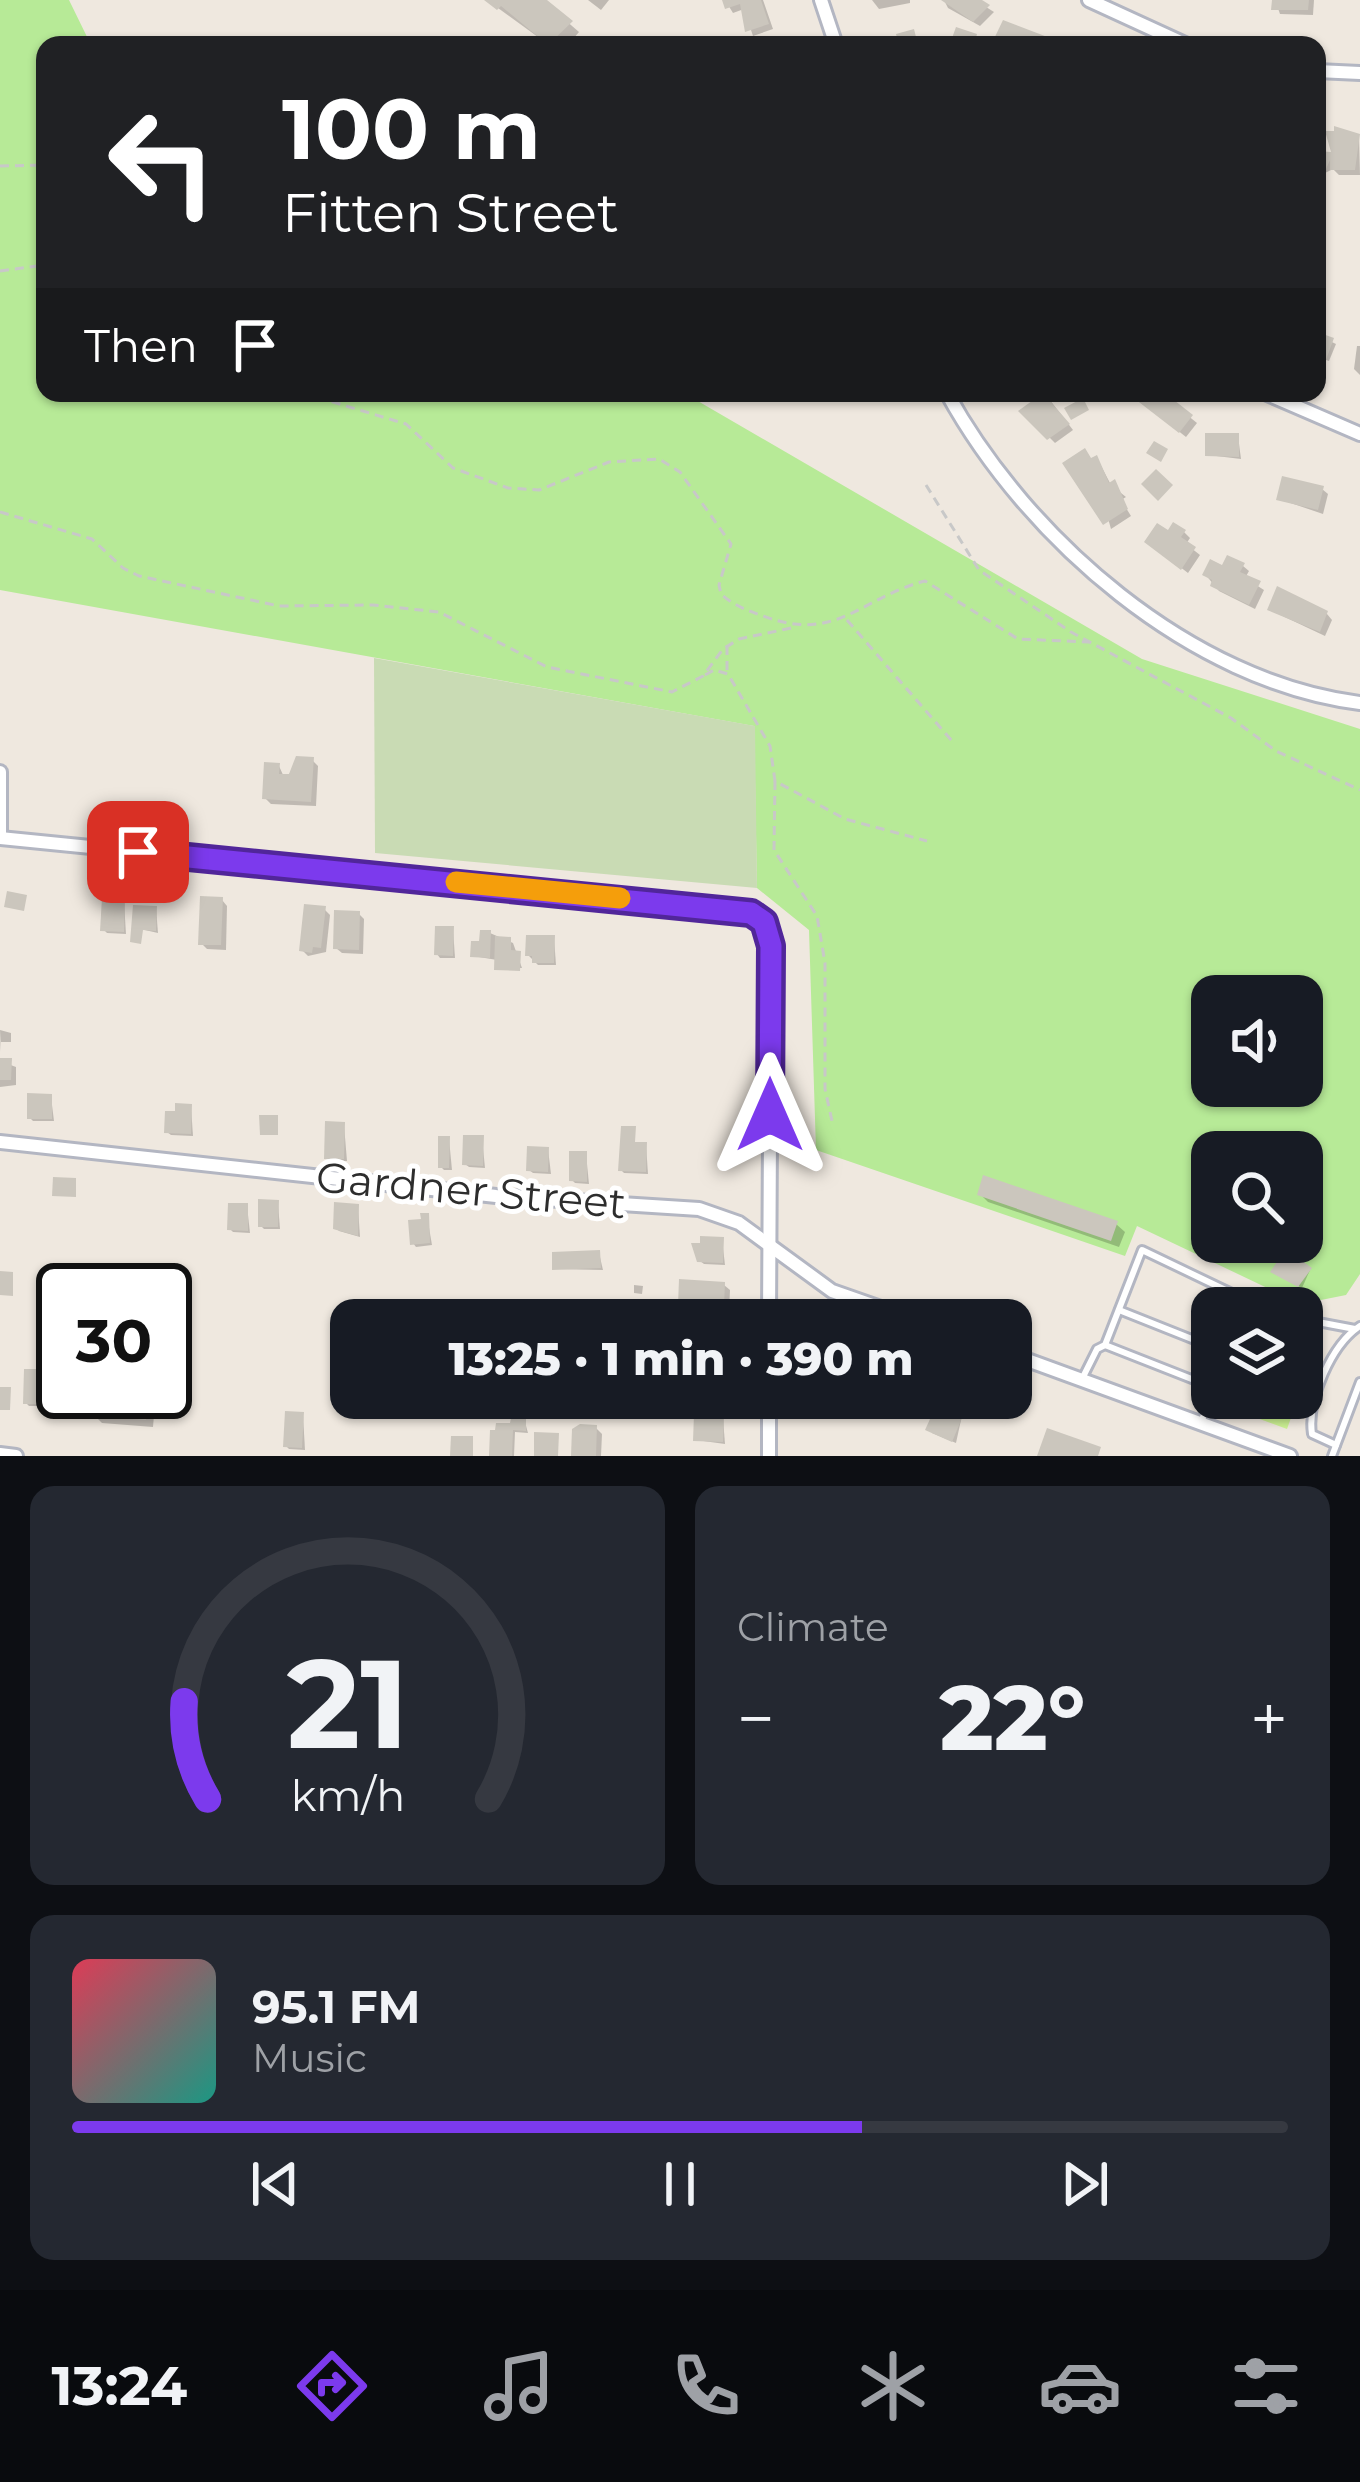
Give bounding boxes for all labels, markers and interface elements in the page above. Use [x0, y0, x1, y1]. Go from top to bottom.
text: 100 m [282, 78, 541, 180]
icon: left [84, 84, 240, 240]
text: Fitten Street [282, 180, 619, 246]
icon: arrive [222, 312, 288, 378]
text: Then [84, 318, 198, 373]
pin [87, 801, 189, 903]
icon: arrive [105, 819, 171, 885]
map controls [1191, 975, 1323, 1419]
button: sound [1191, 975, 1323, 1107]
position arrow [707, 1052, 833, 1178]
button: search [1191, 1131, 1323, 1263]
street label: Gardner Street [314, 1151, 628, 1229]
speed limit sign: 30 [36, 1263, 192, 1419]
button: layers [1191, 1287, 1323, 1419]
text: 13:25 · 1 min · 390 m [449, 1331, 913, 1386]
text: Climate [737, 1603, 889, 1651]
text: 21 [286, 1627, 409, 1779]
text: 22° [940, 1663, 1085, 1773]
text: − [737, 1678, 775, 1759]
text: + [1250, 1678, 1288, 1759]
text: km/h [290, 1768, 405, 1821]
text: 95.1 FM [252, 1979, 421, 2034]
text: Music [252, 2034, 367, 2082]
icon: previous [242, 2151, 308, 2217]
icon: pause [647, 2151, 713, 2217]
icon: next [1052, 2151, 1118, 2217]
icon: directions [290, 2344, 374, 2428]
icon: music [477, 2344, 561, 2428]
icon: phone [664, 2344, 748, 2428]
icon: climate [851, 2344, 935, 2428]
icon: car [1038, 2344, 1122, 2428]
icon: filters [1224, 2344, 1308, 2428]
text: 13:24 [51, 2353, 187, 2419]

